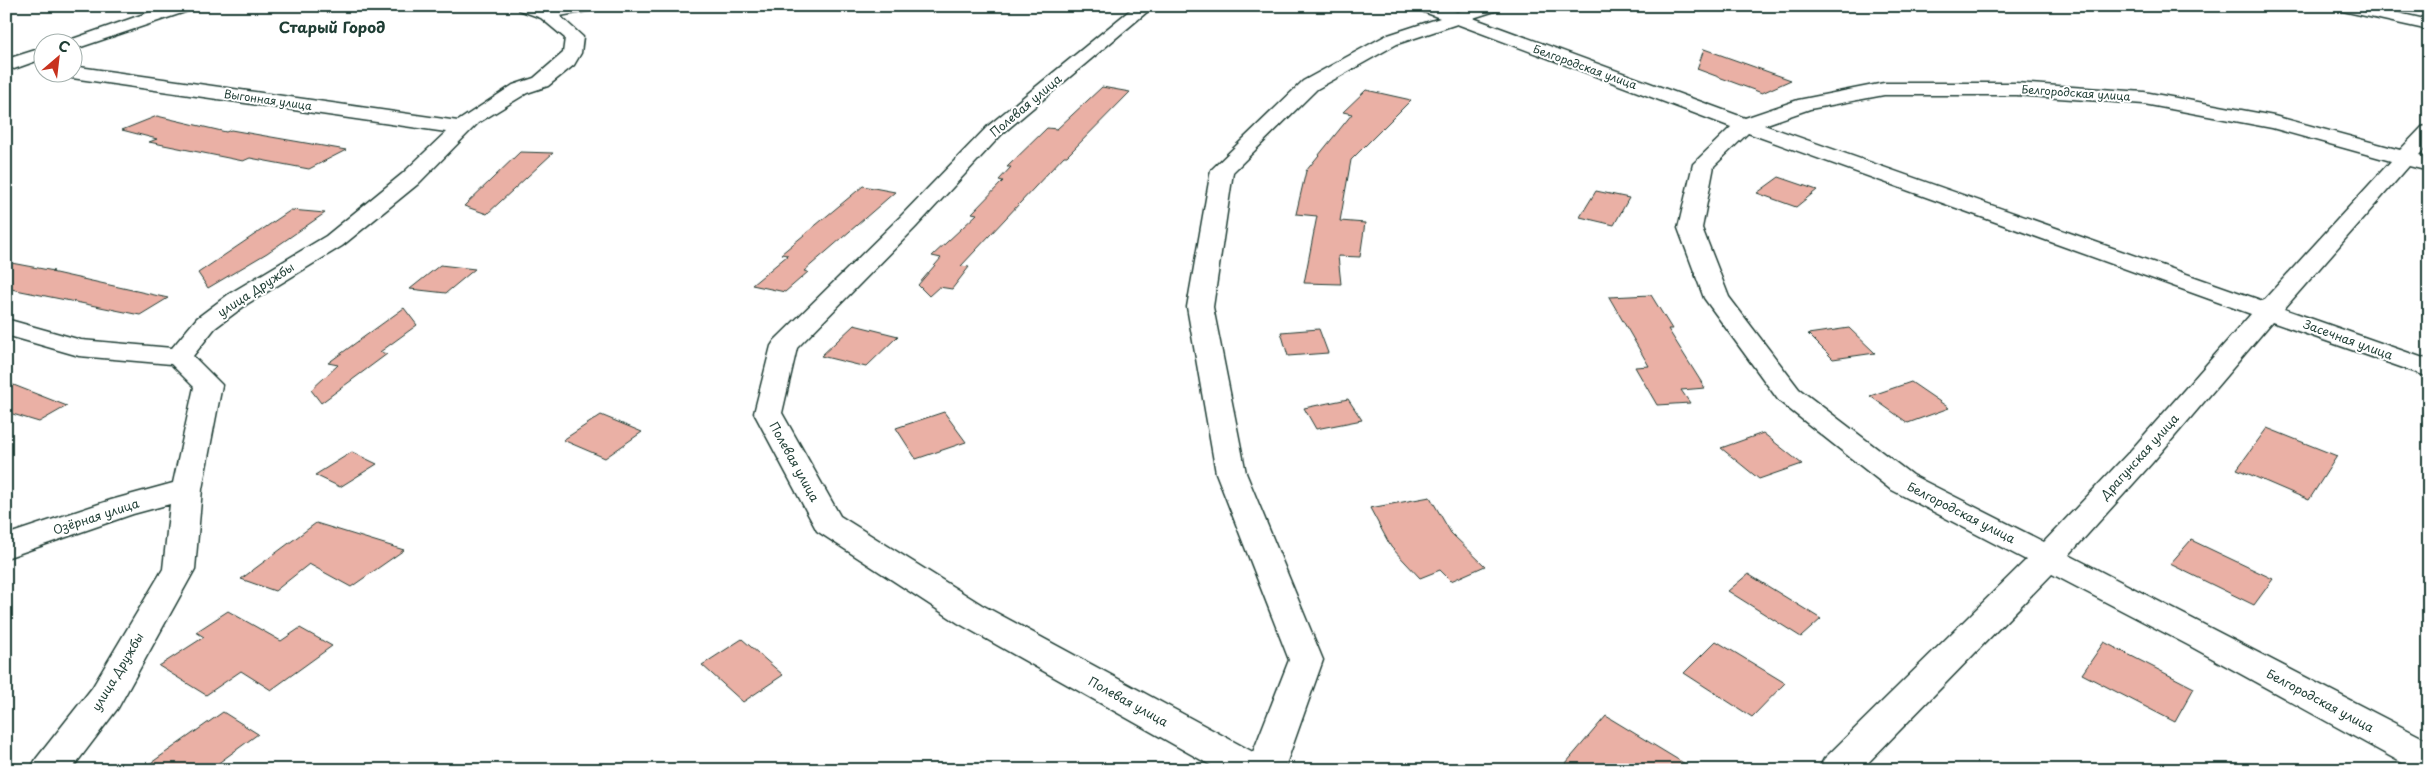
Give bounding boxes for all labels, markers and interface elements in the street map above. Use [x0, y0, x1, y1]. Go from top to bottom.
district label: Старый Город [279, 15, 385, 38]
north arrow [32, 32, 82, 82]
text: С [55, 34, 74, 58]
street label: Белгородская улица [1531, 40, 1639, 93]
street label: Полевая улица [986, 70, 1065, 141]
street label: Белгородская улица [2021, 80, 2131, 105]
street label: Выгонная улица [223, 85, 313, 114]
street label: улица Дружбы [214, 257, 298, 321]
street label: Засечная улица [2300, 314, 2396, 364]
street label: Драгунская улица [2095, 409, 2183, 504]
street label: Полевая улица [765, 418, 824, 505]
street label: Белгородская улица [1904, 477, 2019, 547]
street label: Озёрная улица [50, 494, 141, 538]
street label: улица Дружбы [87, 629, 148, 714]
street label: Белгородская улица [2264, 664, 2378, 736]
street label: Полевая улица [1085, 672, 1172, 731]

